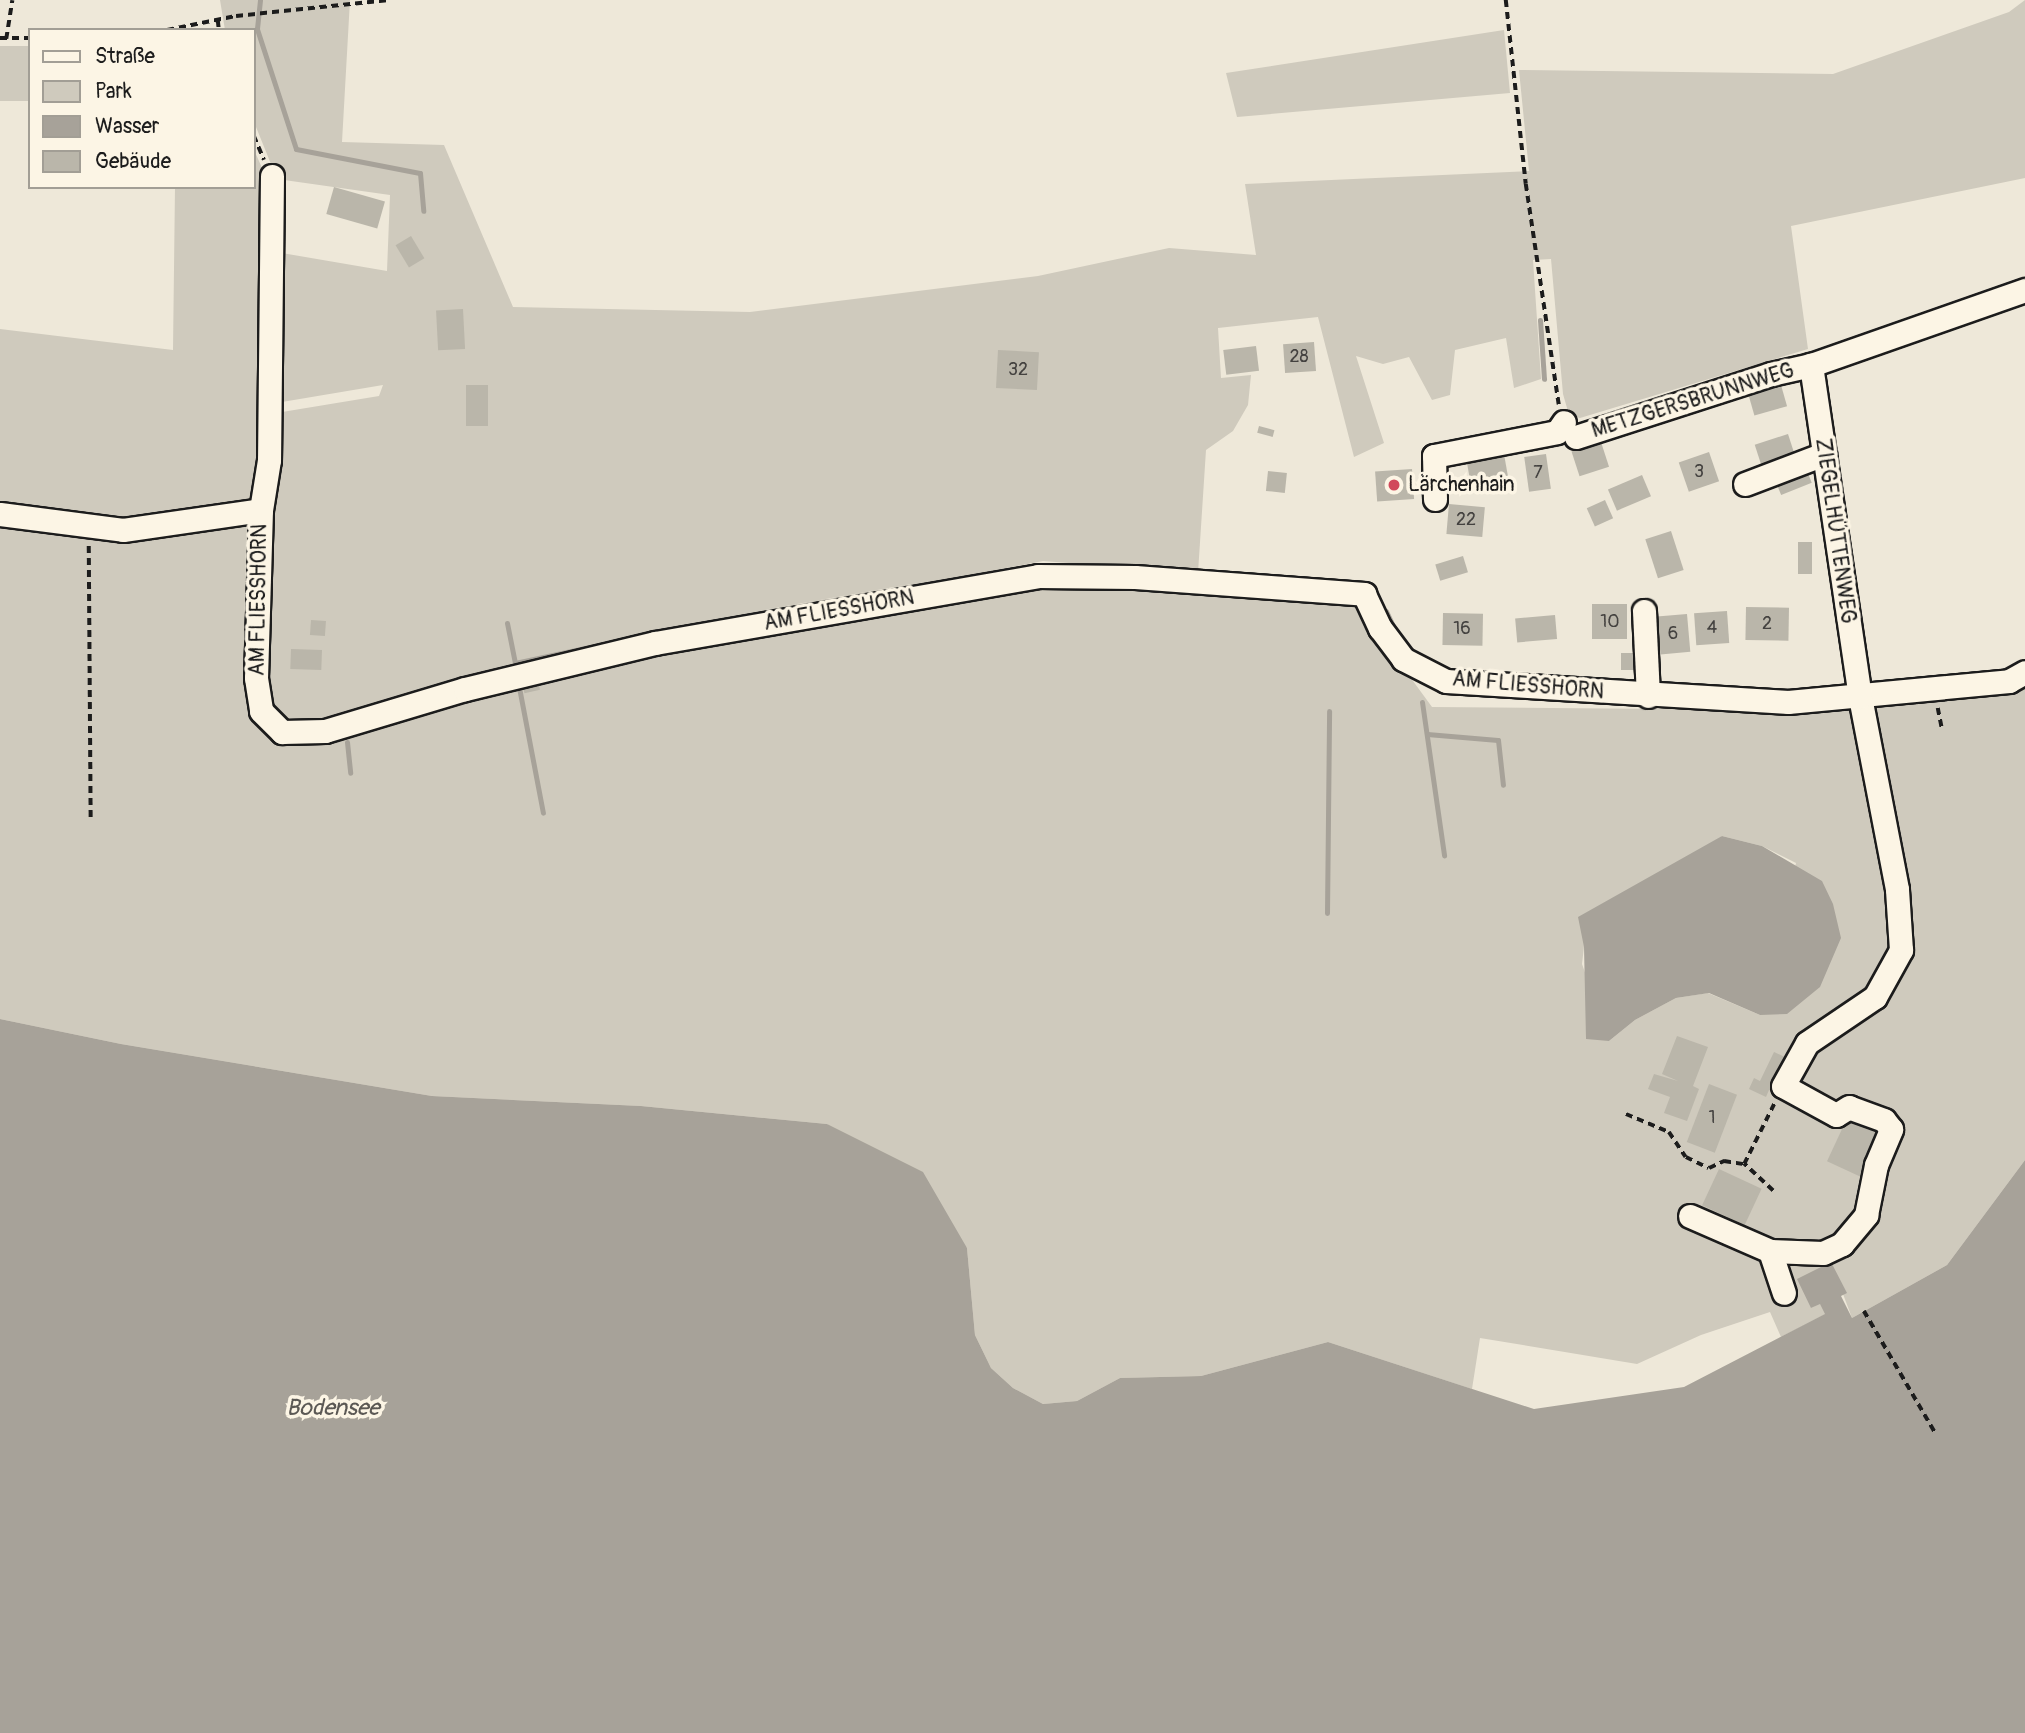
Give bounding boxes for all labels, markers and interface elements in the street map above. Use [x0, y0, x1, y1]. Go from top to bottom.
legend [28, 28, 256, 189]
text: Straße [95, 43, 155, 70]
text: Park [95, 78, 132, 105]
text: Wasser [95, 113, 159, 140]
text: Gebäude [95, 148, 171, 175]
house number: 28 [1289, 346, 1309, 368]
street label: METZGERSBRUNNWEG [1589, 358, 1797, 444]
house number: 32 [1008, 359, 1028, 381]
street label: ZIEGELHÜTTENWEG [1810, 437, 1860, 625]
house number: 3 [1694, 461, 1704, 483]
house number: 7 [1533, 462, 1543, 484]
place label: Lärchenhain [1408, 472, 1515, 498]
marker: Lärchenhain [1386, 477, 1402, 493]
house number: 22 [1456, 509, 1476, 531]
street label: AM FLIESSHORN [245, 524, 273, 676]
street label: AM FLIESSHORN [762, 585, 916, 637]
house number: 10 [1600, 611, 1620, 633]
house number: 2 [1762, 613, 1772, 635]
house number: 4 [1707, 617, 1717, 639]
house number: 16 [1453, 618, 1471, 640]
house number: 6 [1668, 623, 1678, 645]
street label: AM FLIESSHORN [1451, 667, 1605, 705]
house number: 1 [1708, 1107, 1716, 1129]
water label: Bodensee [286, 1394, 380, 1422]

